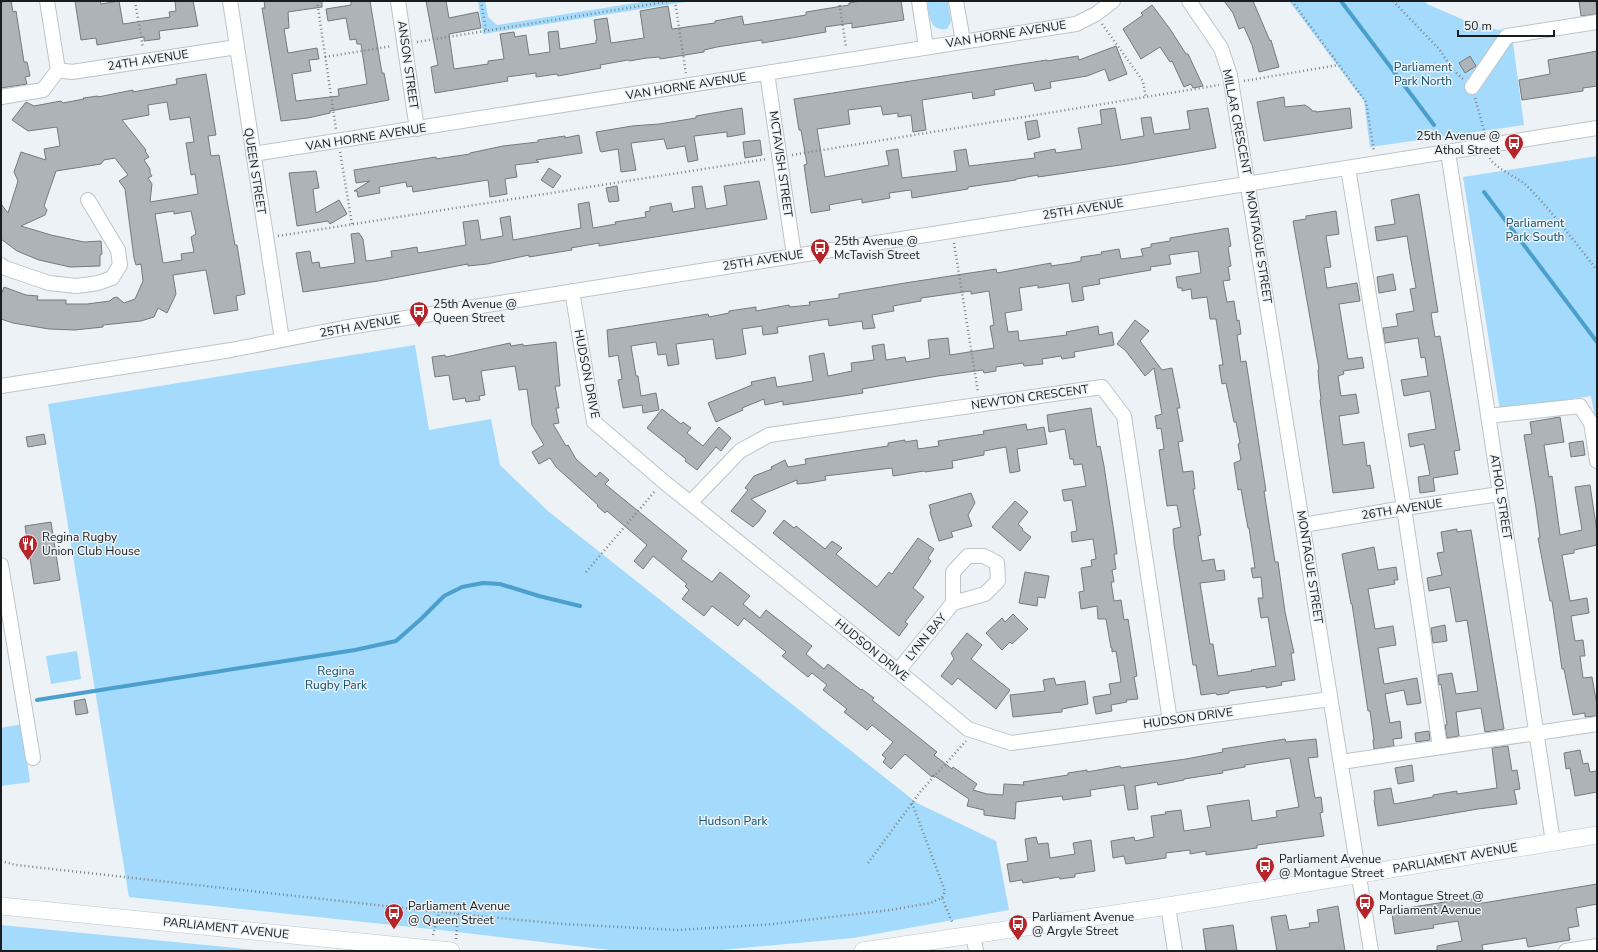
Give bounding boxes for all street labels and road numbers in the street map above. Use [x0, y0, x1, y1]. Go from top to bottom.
street label: VAN HORNE AVENUE [944, 17, 1067, 52]
street label: ANSON STREET [394, 19, 422, 111]
street label: 24TH AVENUE [106, 46, 190, 74]
street label: MILLAR CRESCENT [1219, 68, 1255, 177]
street label: VAN HORNE AVENUE [624, 69, 747, 104]
street label: MCTAVISH STREET [766, 110, 796, 219]
street label: VAN HORNE AVENUE [304, 120, 427, 155]
street label: QUEEN STREET [240, 127, 270, 216]
street label: MONTAGUE STREET [1242, 189, 1276, 305]
street label: 25TH AVENUE [1041, 195, 1125, 223]
street label: 25TH AVENUE [721, 246, 805, 274]
street label: 25TH AVENUE [318, 311, 402, 341]
street label: HUDSON DRIVE [571, 328, 603, 420]
street label: NEWTON CRESCENT [970, 381, 1091, 413]
street label: ATHOL STREET [1486, 453, 1516, 542]
street label: 26TH AVENUE [1360, 495, 1444, 523]
street label: MONTAGUE STREET [1293, 509, 1327, 625]
street label: LYNN BAY [902, 609, 951, 664]
street label: HUDSON DRIVE [832, 615, 912, 685]
street label: HUDSON DRIVE [1142, 704, 1234, 732]
street label: PARLIAMENT AVENUE [1391, 839, 1519, 877]
street label: PARLIAMENT AVENUE [162, 913, 290, 943]

